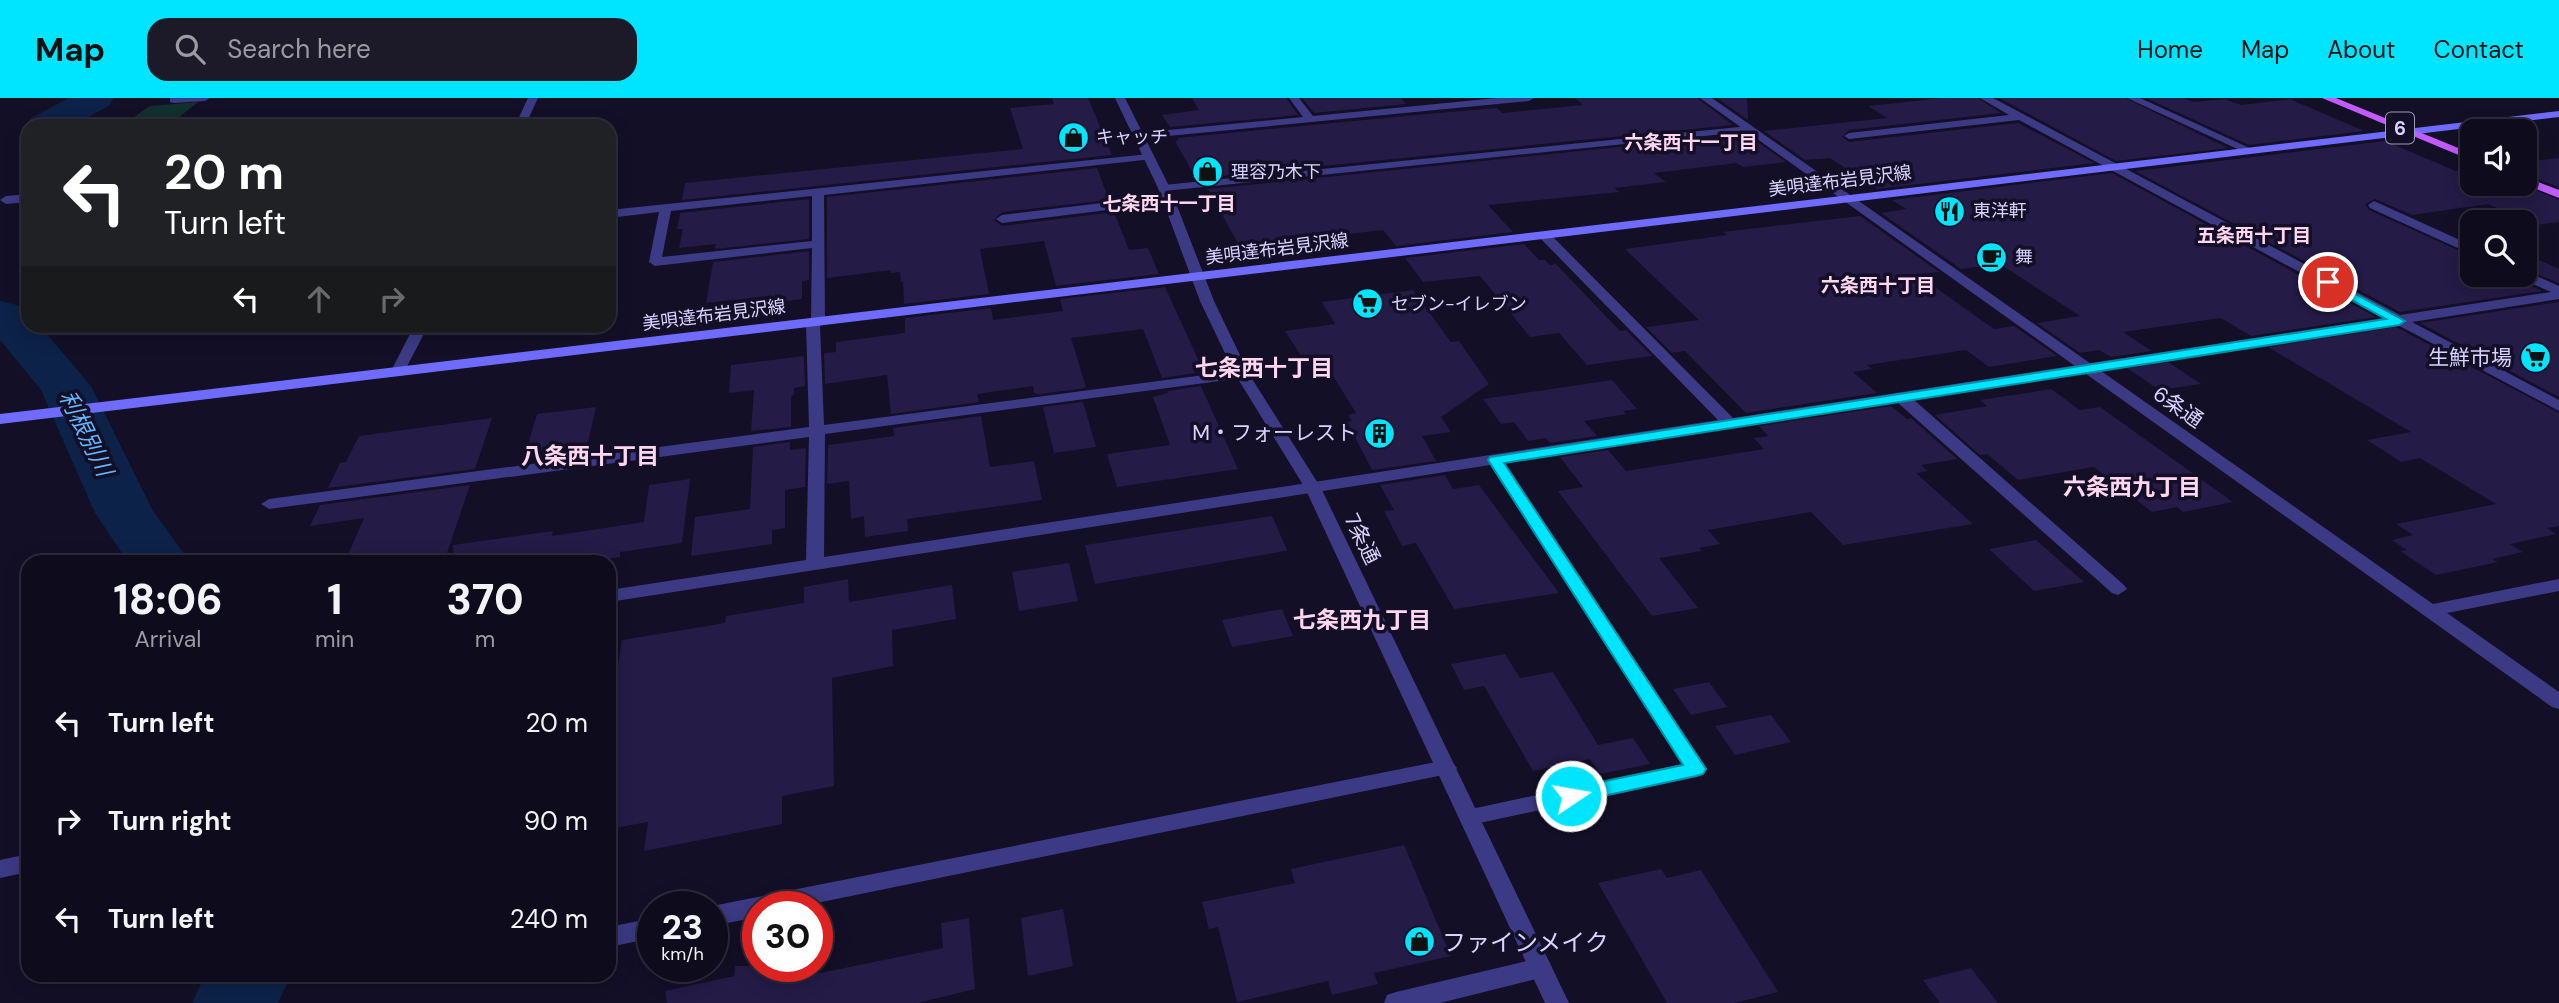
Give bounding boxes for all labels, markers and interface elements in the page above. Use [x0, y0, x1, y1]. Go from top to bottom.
search box [147, 18, 637, 81]
text: Map [35, 28, 105, 71]
icon: search [171, 30, 209, 68]
text: Search here [227, 32, 371, 66]
text: Home [2137, 34, 2203, 65]
text: Map [2241, 34, 2289, 65]
text: About [2327, 34, 2396, 65]
text: Contact [2434, 34, 2524, 65]
road number: 6 [2386, 112, 2414, 144]
map controls [2460, 119, 2537, 287]
button: sound [2460, 119, 2537, 196]
shop icon: キャッチ [1056, 120, 1090, 154]
place label: キャッチ [1096, 125, 1168, 149]
district label: 六条西十一丁目 [1624, 130, 1758, 155]
text: 20 m [164, 140, 284, 204]
icon: left [49, 147, 140, 238]
shop icon: 理容乃木下 [1191, 155, 1225, 189]
place label: 理容乃木下 [1231, 160, 1321, 184]
street label: 美唄達布岩見沢線 [1767, 160, 1913, 202]
district label: 七条西十一丁目 [1102, 191, 1236, 216]
restaurant icon: 東洋軒 [1933, 194, 1967, 228]
place label: 東洋軒 [1973, 199, 2027, 223]
text: Turn left [164, 202, 286, 244]
button: search [2460, 210, 2537, 287]
district label: 五条西十丁目 [2197, 223, 2311, 248]
street label: 美唄達布岩見沢線 [1204, 228, 1350, 270]
cafe icon: 舞 [1975, 240, 2009, 274]
place label: 舞 [2015, 245, 2033, 269]
pin [2298, 252, 2358, 312]
icon: arrive [2309, 263, 2347, 301]
district label: 六条西十丁目 [1821, 273, 1935, 298]
icon: left [227, 280, 265, 318]
icon: ahead [300, 280, 338, 318]
icon: right [373, 280, 411, 318]
supermarket icon: セブン-イレブン [1351, 287, 1385, 321]
place label: セブン-イレブン [1391, 292, 1527, 316]
street label: 美唄達布岩見沢線 [641, 294, 787, 336]
supermarket icon: 生鮮市場 [2518, 341, 2552, 375]
place label: 生鮮市場 [2428, 344, 2512, 372]
district label: 七条西十丁目 [1195, 353, 1333, 383]
street label: 6条通 [2147, 380, 2209, 434]
water label: 利根別川 [52, 385, 121, 484]
building icon: M・フォーレスト [1363, 416, 1397, 450]
place label: M・フォーレスト [1192, 419, 1357, 447]
district label: 八条西十丁目 [521, 441, 659, 471]
district label: 六条西九丁目 [2063, 472, 2201, 502]
street label: 7条通 [1338, 509, 1386, 569]
text: 18:06 [113, 572, 223, 627]
text: 1 [327, 572, 342, 627]
text: 370 [447, 572, 524, 627]
district label: 七条西九丁目 [1293, 605, 1431, 635]
text: Arrival [135, 624, 202, 654]
text: min [315, 624, 354, 654]
text: m [475, 624, 495, 654]
icon: left [49, 704, 87, 742]
text: Turn left [108, 706, 215, 740]
text: 20 m [525, 706, 588, 740]
position arrow [1534, 759, 1608, 833]
icon: right [49, 802, 87, 840]
text: Turn right [108, 804, 232, 838]
text: 90 m [524, 804, 588, 838]
speed limit sign: 30 [742, 891, 833, 982]
icon: left [49, 900, 87, 938]
text: Turn left [108, 902, 215, 936]
text: 240 m [510, 902, 588, 936]
text: 23 [662, 904, 703, 950]
shop icon: ファインメイク [1402, 925, 1436, 959]
place label: ファインメイク [1442, 927, 1609, 958]
text: km/h [661, 942, 704, 966]

